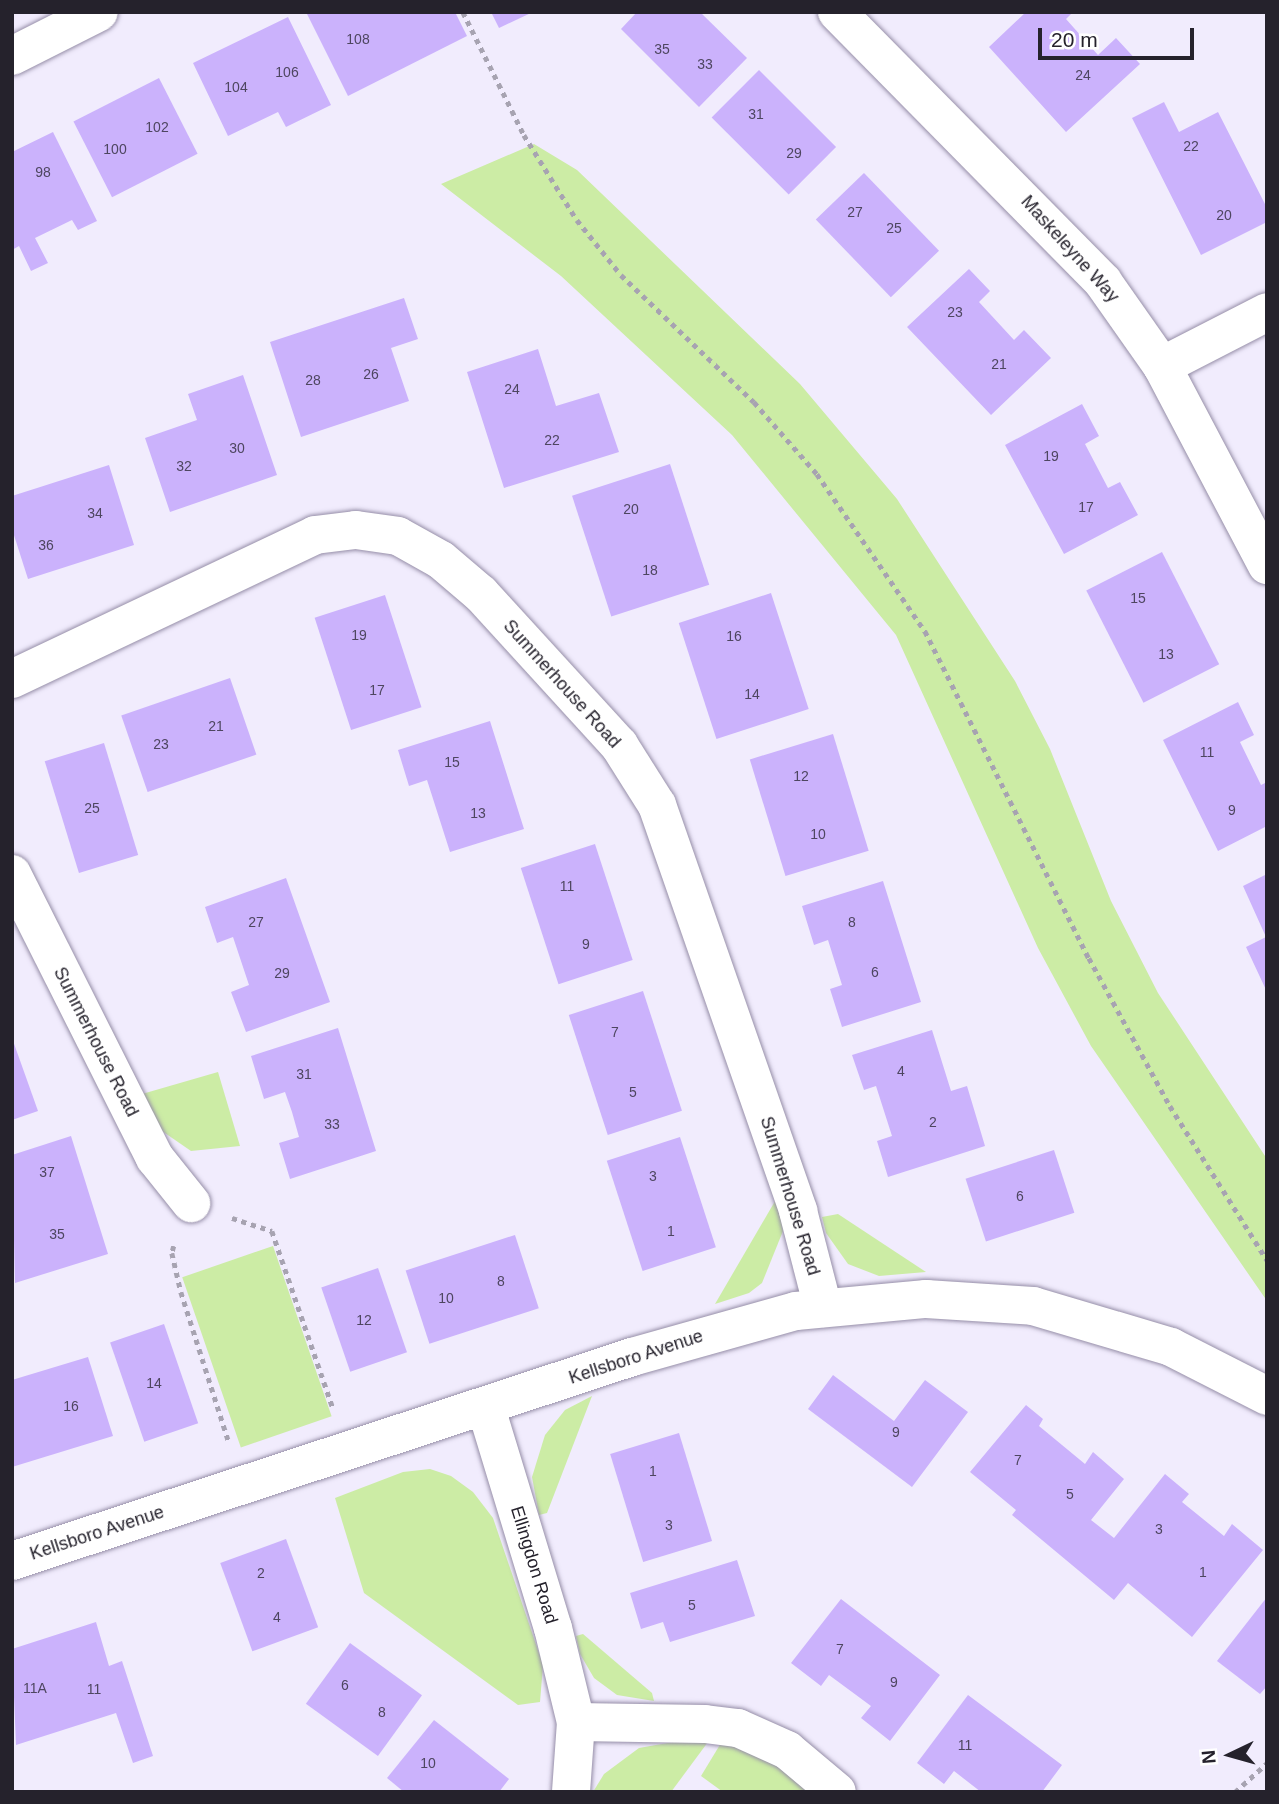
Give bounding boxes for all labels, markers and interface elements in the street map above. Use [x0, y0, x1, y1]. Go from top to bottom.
scale bar [1041, 14, 1197, 58]
text: 20 m [1051, 28, 1098, 51]
house number: 108 [346, 31, 370, 47]
house number: 35 [654, 41, 670, 57]
house number: 33 [697, 56, 713, 72]
house number: 106 [275, 64, 299, 80]
house number: 24 [1075, 67, 1091, 83]
house number: 104 [224, 79, 248, 95]
house number: 31 [748, 106, 764, 122]
house number: 102 [145, 119, 169, 135]
house number: 22 [1183, 138, 1199, 154]
house number: 100 [103, 141, 127, 157]
house number: 29 [786, 145, 802, 161]
house number: 98 [35, 164, 51, 180]
street label: Maskeleyne Way [1016, 191, 1124, 307]
house number: 27 [847, 204, 863, 220]
house number: 20 [1216, 207, 1232, 223]
house number: 25 [886, 220, 902, 236]
house number: 23 [947, 304, 963, 320]
house number: 21 [991, 356, 1007, 372]
house number: 26 [363, 366, 379, 382]
house number: 28 [305, 372, 321, 388]
house number: 24 [504, 381, 520, 397]
house number: 22 [544, 432, 560, 448]
house number: 30 [229, 440, 245, 456]
house number: 19 [1043, 448, 1059, 464]
house number: 32 [176, 458, 192, 474]
house number: 17 [1078, 499, 1094, 515]
house number: 20 [623, 501, 639, 517]
house number: 34 [87, 505, 103, 521]
house number: 36 [38, 537, 54, 553]
house number: 18 [642, 562, 658, 578]
house number: 15 [1130, 590, 1146, 606]
street label: Summerhouse Road [499, 615, 625, 753]
house number: 19 [351, 627, 367, 643]
house number: 16 [726, 628, 742, 644]
house number: 13 [1158, 646, 1174, 662]
house number: 17 [369, 682, 385, 698]
house number: 14 [744, 686, 760, 702]
house number: 21 [208, 718, 224, 734]
house number: 23 [153, 736, 169, 752]
house number: 11 [1200, 744, 1214, 760]
house number: 15 [444, 754, 460, 770]
house number: 12 [793, 768, 809, 784]
house number: 25 [84, 800, 100, 816]
house number: 9 [1228, 802, 1236, 818]
house number: 13 [470, 805, 486, 821]
house number: 10 [810, 826, 826, 842]
house number: 11 [560, 878, 574, 894]
house number: 27 [248, 914, 264, 930]
house number: 8 [848, 914, 856, 930]
house number: 9 [582, 936, 590, 952]
street label: Summerhouse Road [49, 964, 143, 1120]
house number: 6 [871, 964, 879, 980]
house number: 29 [274, 965, 290, 981]
house number: 7 [611, 1024, 619, 1040]
house number: 4 [897, 1063, 905, 1079]
house number: 31 [296, 1066, 312, 1082]
house number: 5 [629, 1084, 637, 1100]
street label: Summerhouse Road [756, 1114, 824, 1278]
house number: 2 [929, 1114, 937, 1130]
house number: 33 [324, 1116, 340, 1132]
house number: 37 [39, 1164, 55, 1180]
house number: 3 [649, 1168, 657, 1184]
house number: 6 [1016, 1188, 1024, 1204]
house number: 1 [667, 1223, 675, 1239]
house number: 35 [49, 1226, 65, 1242]
house number: 8 [497, 1273, 505, 1289]
house number: 10 [438, 1290, 454, 1306]
house number: 12 [356, 1312, 372, 1328]
street label: Kellsboro Avenue [566, 1325, 706, 1389]
house number: 14 [146, 1375, 162, 1391]
house number: 16 [63, 1398, 79, 1414]
house number: 9 [892, 1424, 900, 1440]
house number: 7 [1014, 1452, 1022, 1468]
house number: 1 [649, 1463, 657, 1479]
house number: 5 [1066, 1486, 1074, 1502]
street label: Kellsboro Avenue [27, 1501, 167, 1565]
street label: Ellingdon Road [506, 1503, 562, 1627]
house number: 3 [665, 1517, 673, 1533]
house number: 3 [1155, 1521, 1163, 1537]
house number: 1 [1199, 1564, 1207, 1580]
house number: 2 [257, 1565, 265, 1581]
house number: 5 [688, 1597, 696, 1613]
house number: 4 [273, 1609, 281, 1625]
house number: 7 [836, 1641, 844, 1657]
house number: 9 [890, 1674, 898, 1690]
house number: 6 [341, 1677, 349, 1693]
house number: 11A [23, 1680, 47, 1696]
house number: 11 [87, 1681, 101, 1697]
house number: 8 [378, 1704, 386, 1720]
north arrow [1195, 1720, 1265, 1790]
house number: 11 [958, 1737, 972, 1753]
text: N [1198, 1749, 1220, 1765]
house number: 10 [420, 1755, 436, 1771]

